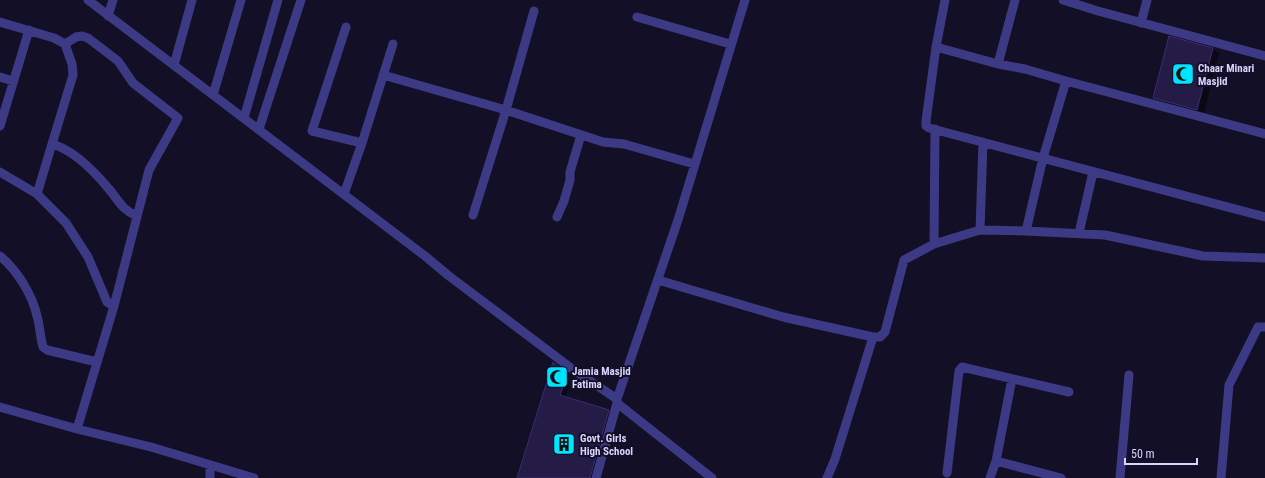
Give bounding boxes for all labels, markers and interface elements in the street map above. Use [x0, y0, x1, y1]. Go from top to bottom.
mosque icon: Chaar Minari Masjid [1170, 61, 1196, 87]
place label: Chaar Minari Masjid [1198, 62, 1255, 88]
mosque icon: Jamia Masjid Fatima [544, 364, 570, 390]
place label: Jamia Masjid Fatima [572, 365, 631, 391]
building icon: Govt. Girls High School [551, 431, 577, 457]
place label: Govt. Girls High School [580, 432, 633, 458]
scale bar [1125, 440, 1197, 466]
text: 50 m [1131, 447, 1155, 461]

